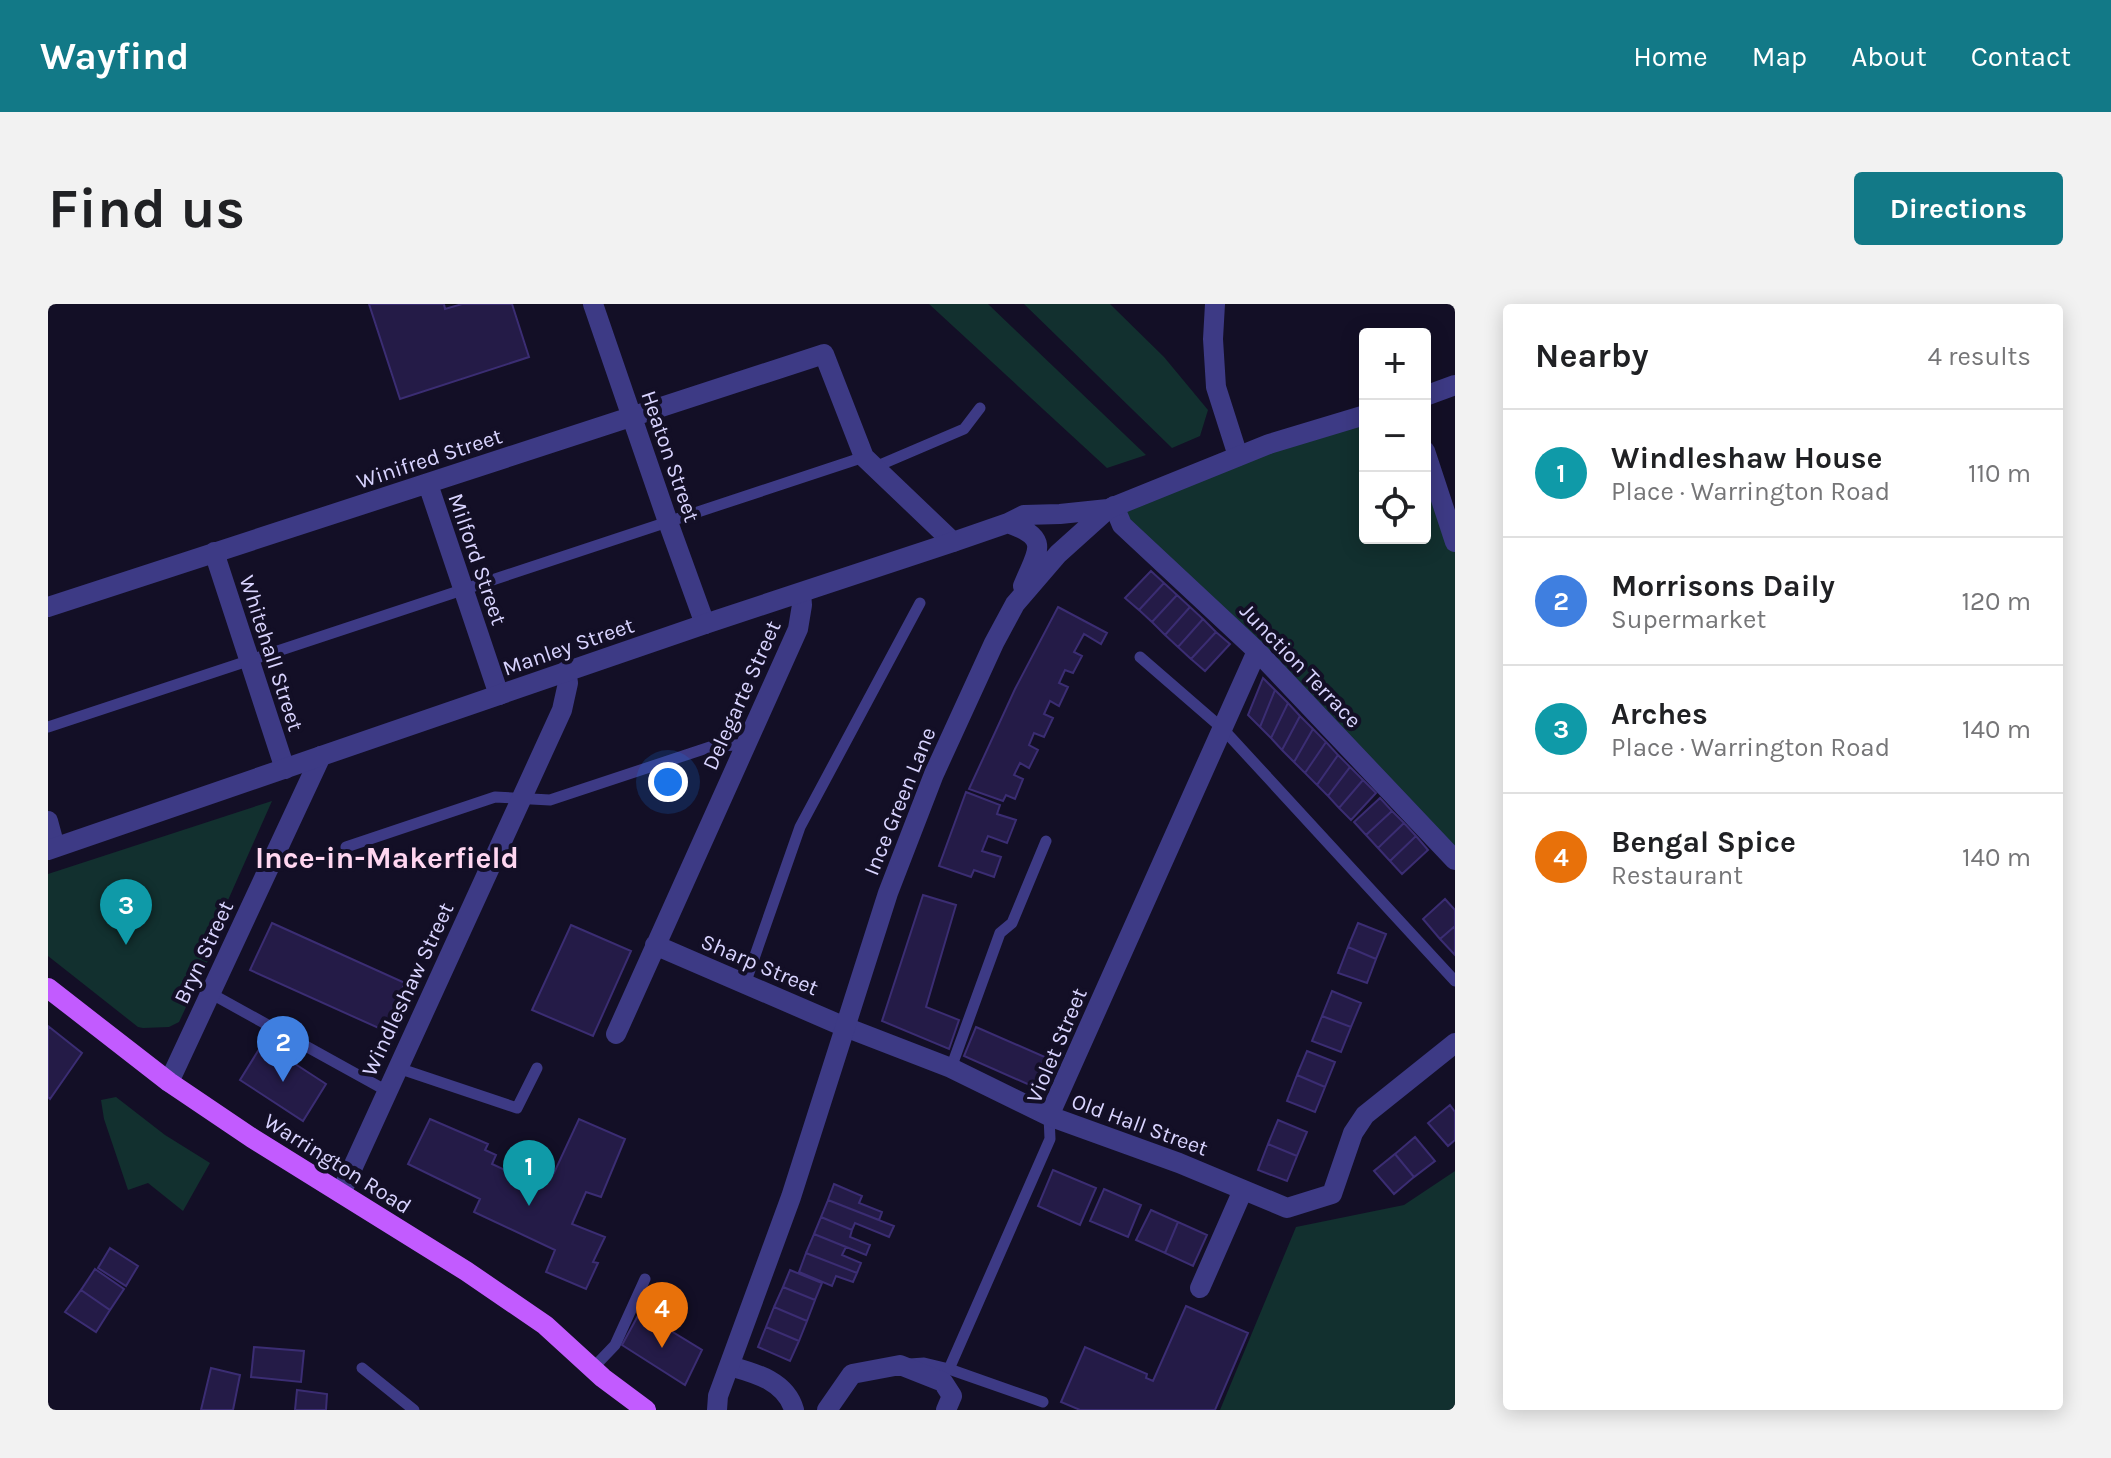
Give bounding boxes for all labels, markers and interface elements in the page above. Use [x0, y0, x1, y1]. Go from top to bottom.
text: Wayfind [40, 34, 189, 79]
text: Home [1633, 40, 1708, 73]
text: Map [1752, 40, 1807, 73]
text: About [1851, 40, 1927, 73]
text: Contact [1971, 40, 2071, 73]
button: Directions [1854, 172, 2063, 245]
text: Find us [48, 176, 245, 241]
map controls [1359, 328, 1431, 544]
button: + [1359, 328, 1431, 400]
text: Nearby [1535, 336, 1649, 376]
text: 4 results [1927, 341, 2031, 372]
street label: Heaton Street [635, 387, 705, 525]
button: − [1359, 400, 1431, 472]
street label: Winifred Street [353, 423, 505, 495]
text: Windleshaw House [1611, 440, 1882, 476]
text: 1 [1556, 458, 1566, 489]
text: 110 m [1968, 458, 2031, 489]
button: locate [1359, 472, 1431, 544]
text: Place · Warrington Road [1611, 476, 1890, 507]
street label: Milford Street [442, 490, 512, 629]
text: Morrisons Daily [1611, 568, 1835, 604]
street label: Whitehall Street [234, 572, 309, 735]
text: 2 [1553, 586, 1569, 617]
text: 120 m [1961, 586, 2031, 617]
street label: Junction Terrace [1234, 598, 1366, 734]
text: Supermarket [1611, 604, 1766, 635]
street label: Manley Street [499, 612, 637, 682]
street label: Delegarte Street [697, 617, 787, 774]
text: Arches [1611, 696, 1708, 732]
text: 3 [1553, 714, 1569, 745]
text: 140 m [1962, 714, 2031, 745]
street label: Ince Green Lane [858, 723, 941, 879]
text: Place · Warrington Road [1611, 732, 1890, 763]
your location [648, 762, 688, 802]
text: Bengal Spice [1611, 824, 1796, 860]
district label: Ince-in-Makerfield [255, 840, 519, 876]
text: 4 [1553, 842, 1569, 873]
text: 140 m [1962, 842, 2031, 873]
text: Restaurant [1611, 860, 1743, 891]
pin: 3 [100, 879, 152, 945]
street label: Bryn Street [169, 897, 239, 1008]
street label: Windleshaw Street [356, 899, 460, 1080]
street label: Sharp Street [697, 929, 822, 1001]
street label: Violet Street [1021, 984, 1093, 1107]
pin: 2 [257, 1016, 309, 1082]
street label: Old Hall Street [1068, 1088, 1211, 1162]
street label: Warrington Road [259, 1108, 416, 1220]
pin: 1 [503, 1140, 555, 1206]
pin: 4 [636, 1282, 688, 1348]

